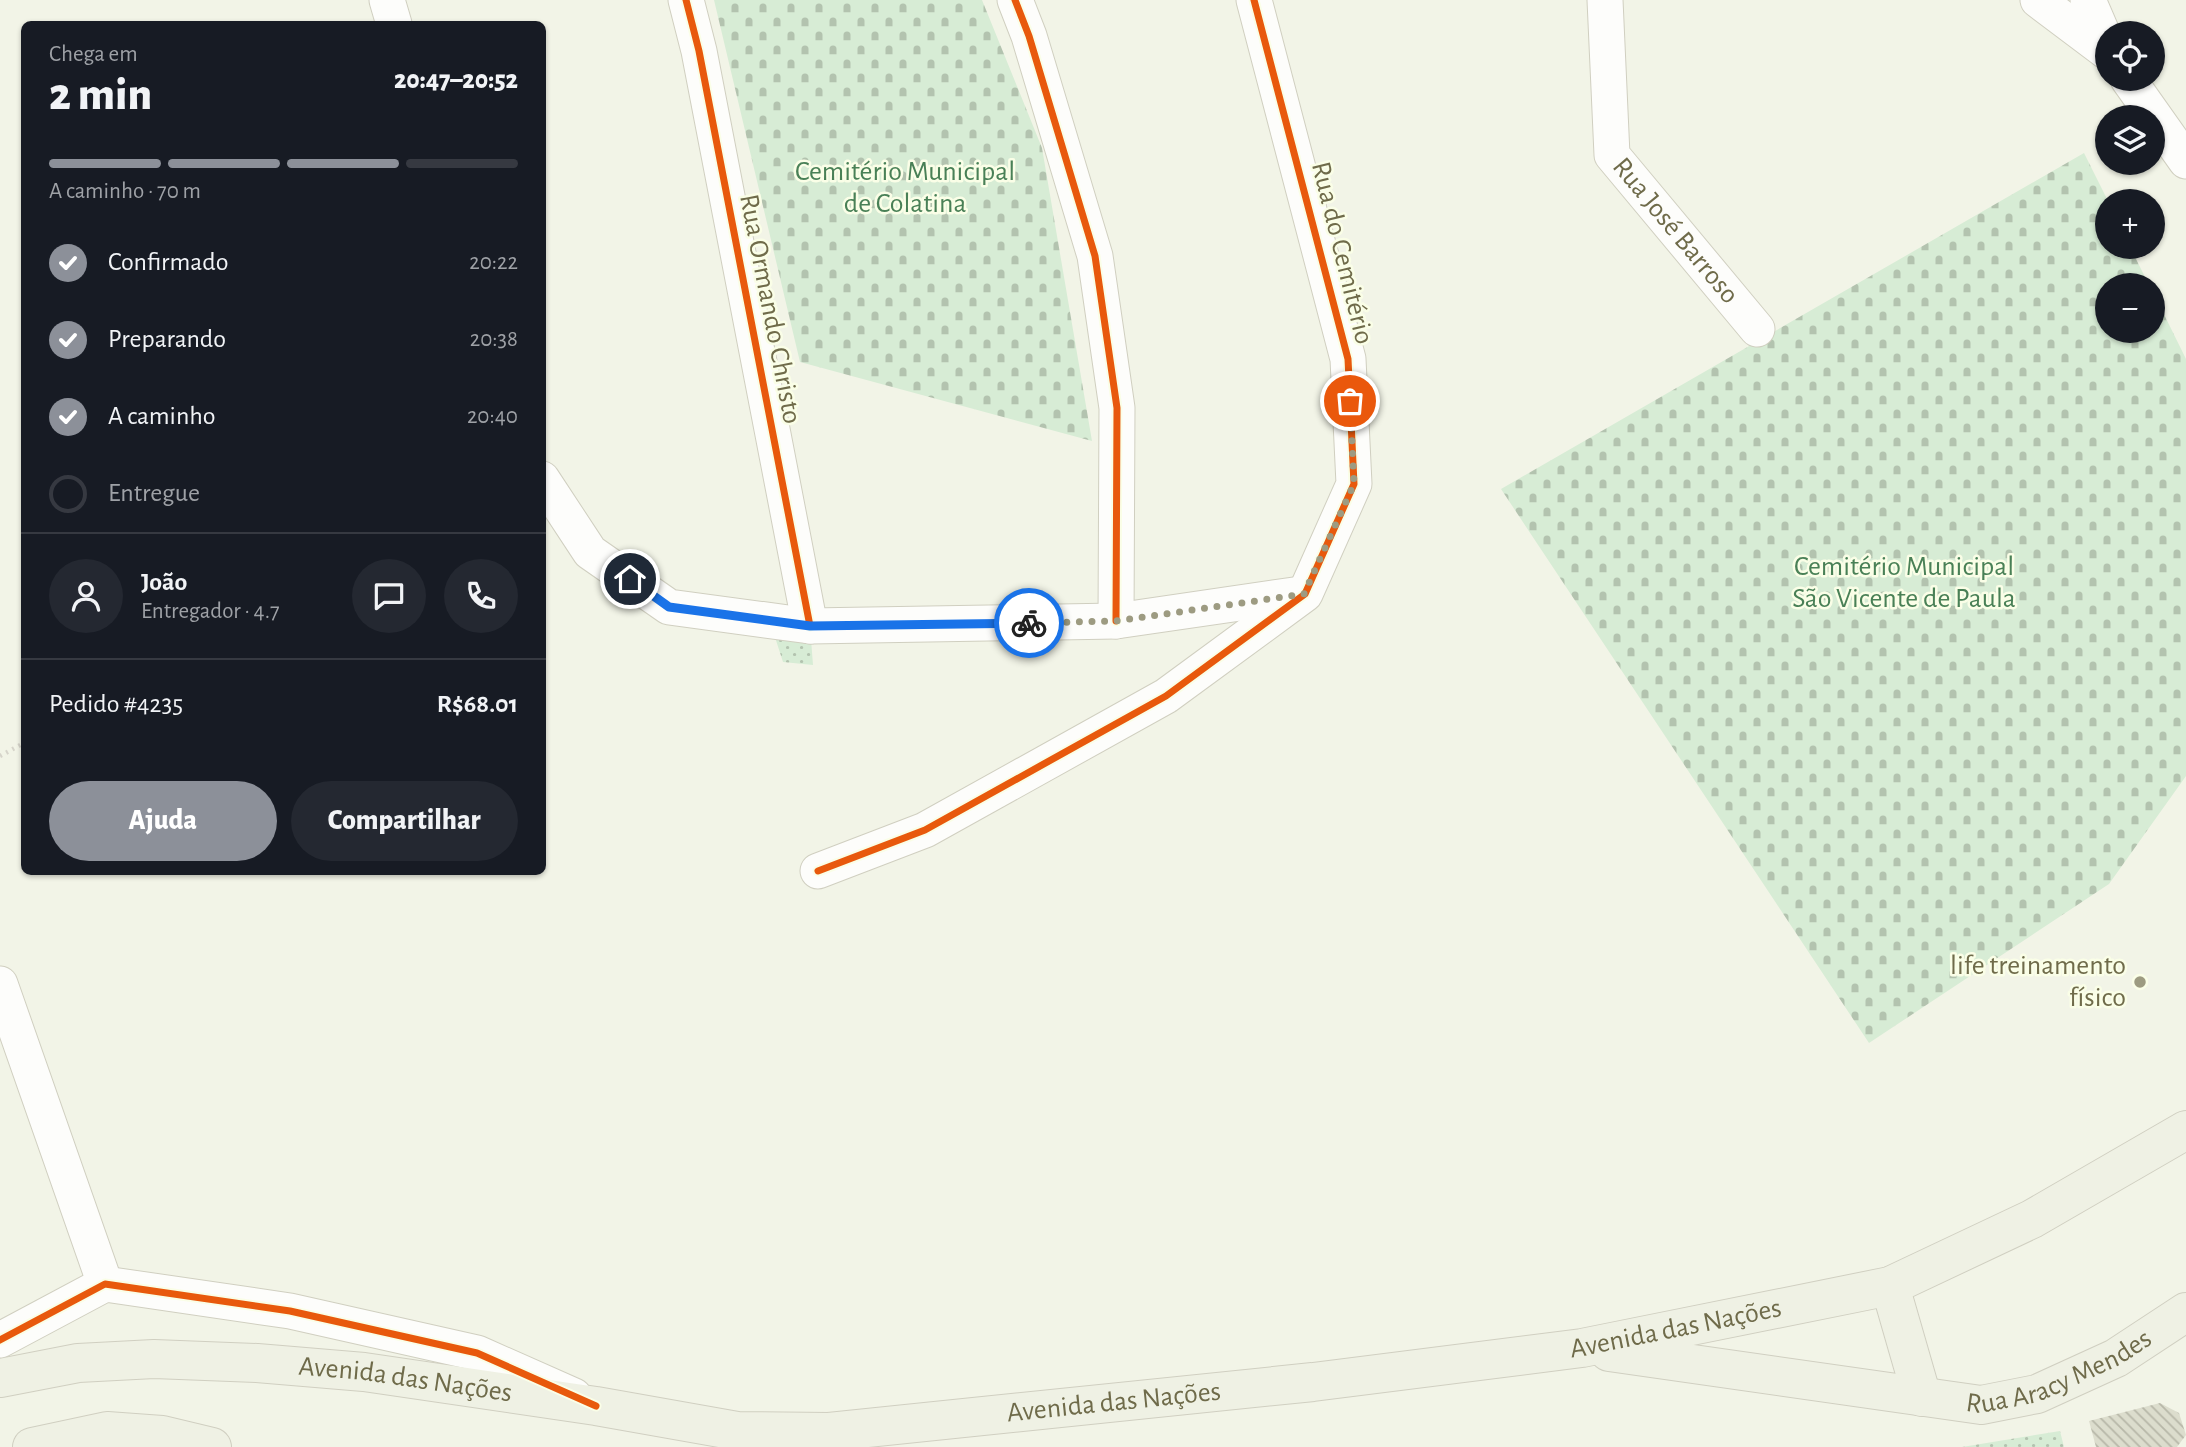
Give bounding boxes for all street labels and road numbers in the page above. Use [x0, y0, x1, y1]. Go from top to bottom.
street label: Rua José Barroso [1607, 153, 1744, 309]
street label: Rua do Cemitério [1306, 159, 1378, 347]
street label: Rua Ormando Christo [734, 192, 806, 426]
street label: Avenida das Nações [1568, 1294, 1784, 1363]
street label: Rua Aracy Mendes [1964, 1325, 2157, 1419]
street label: Avenida das Nações [298, 1353, 514, 1408]
street label: Avenida das Nações [1005, 1378, 1222, 1428]

